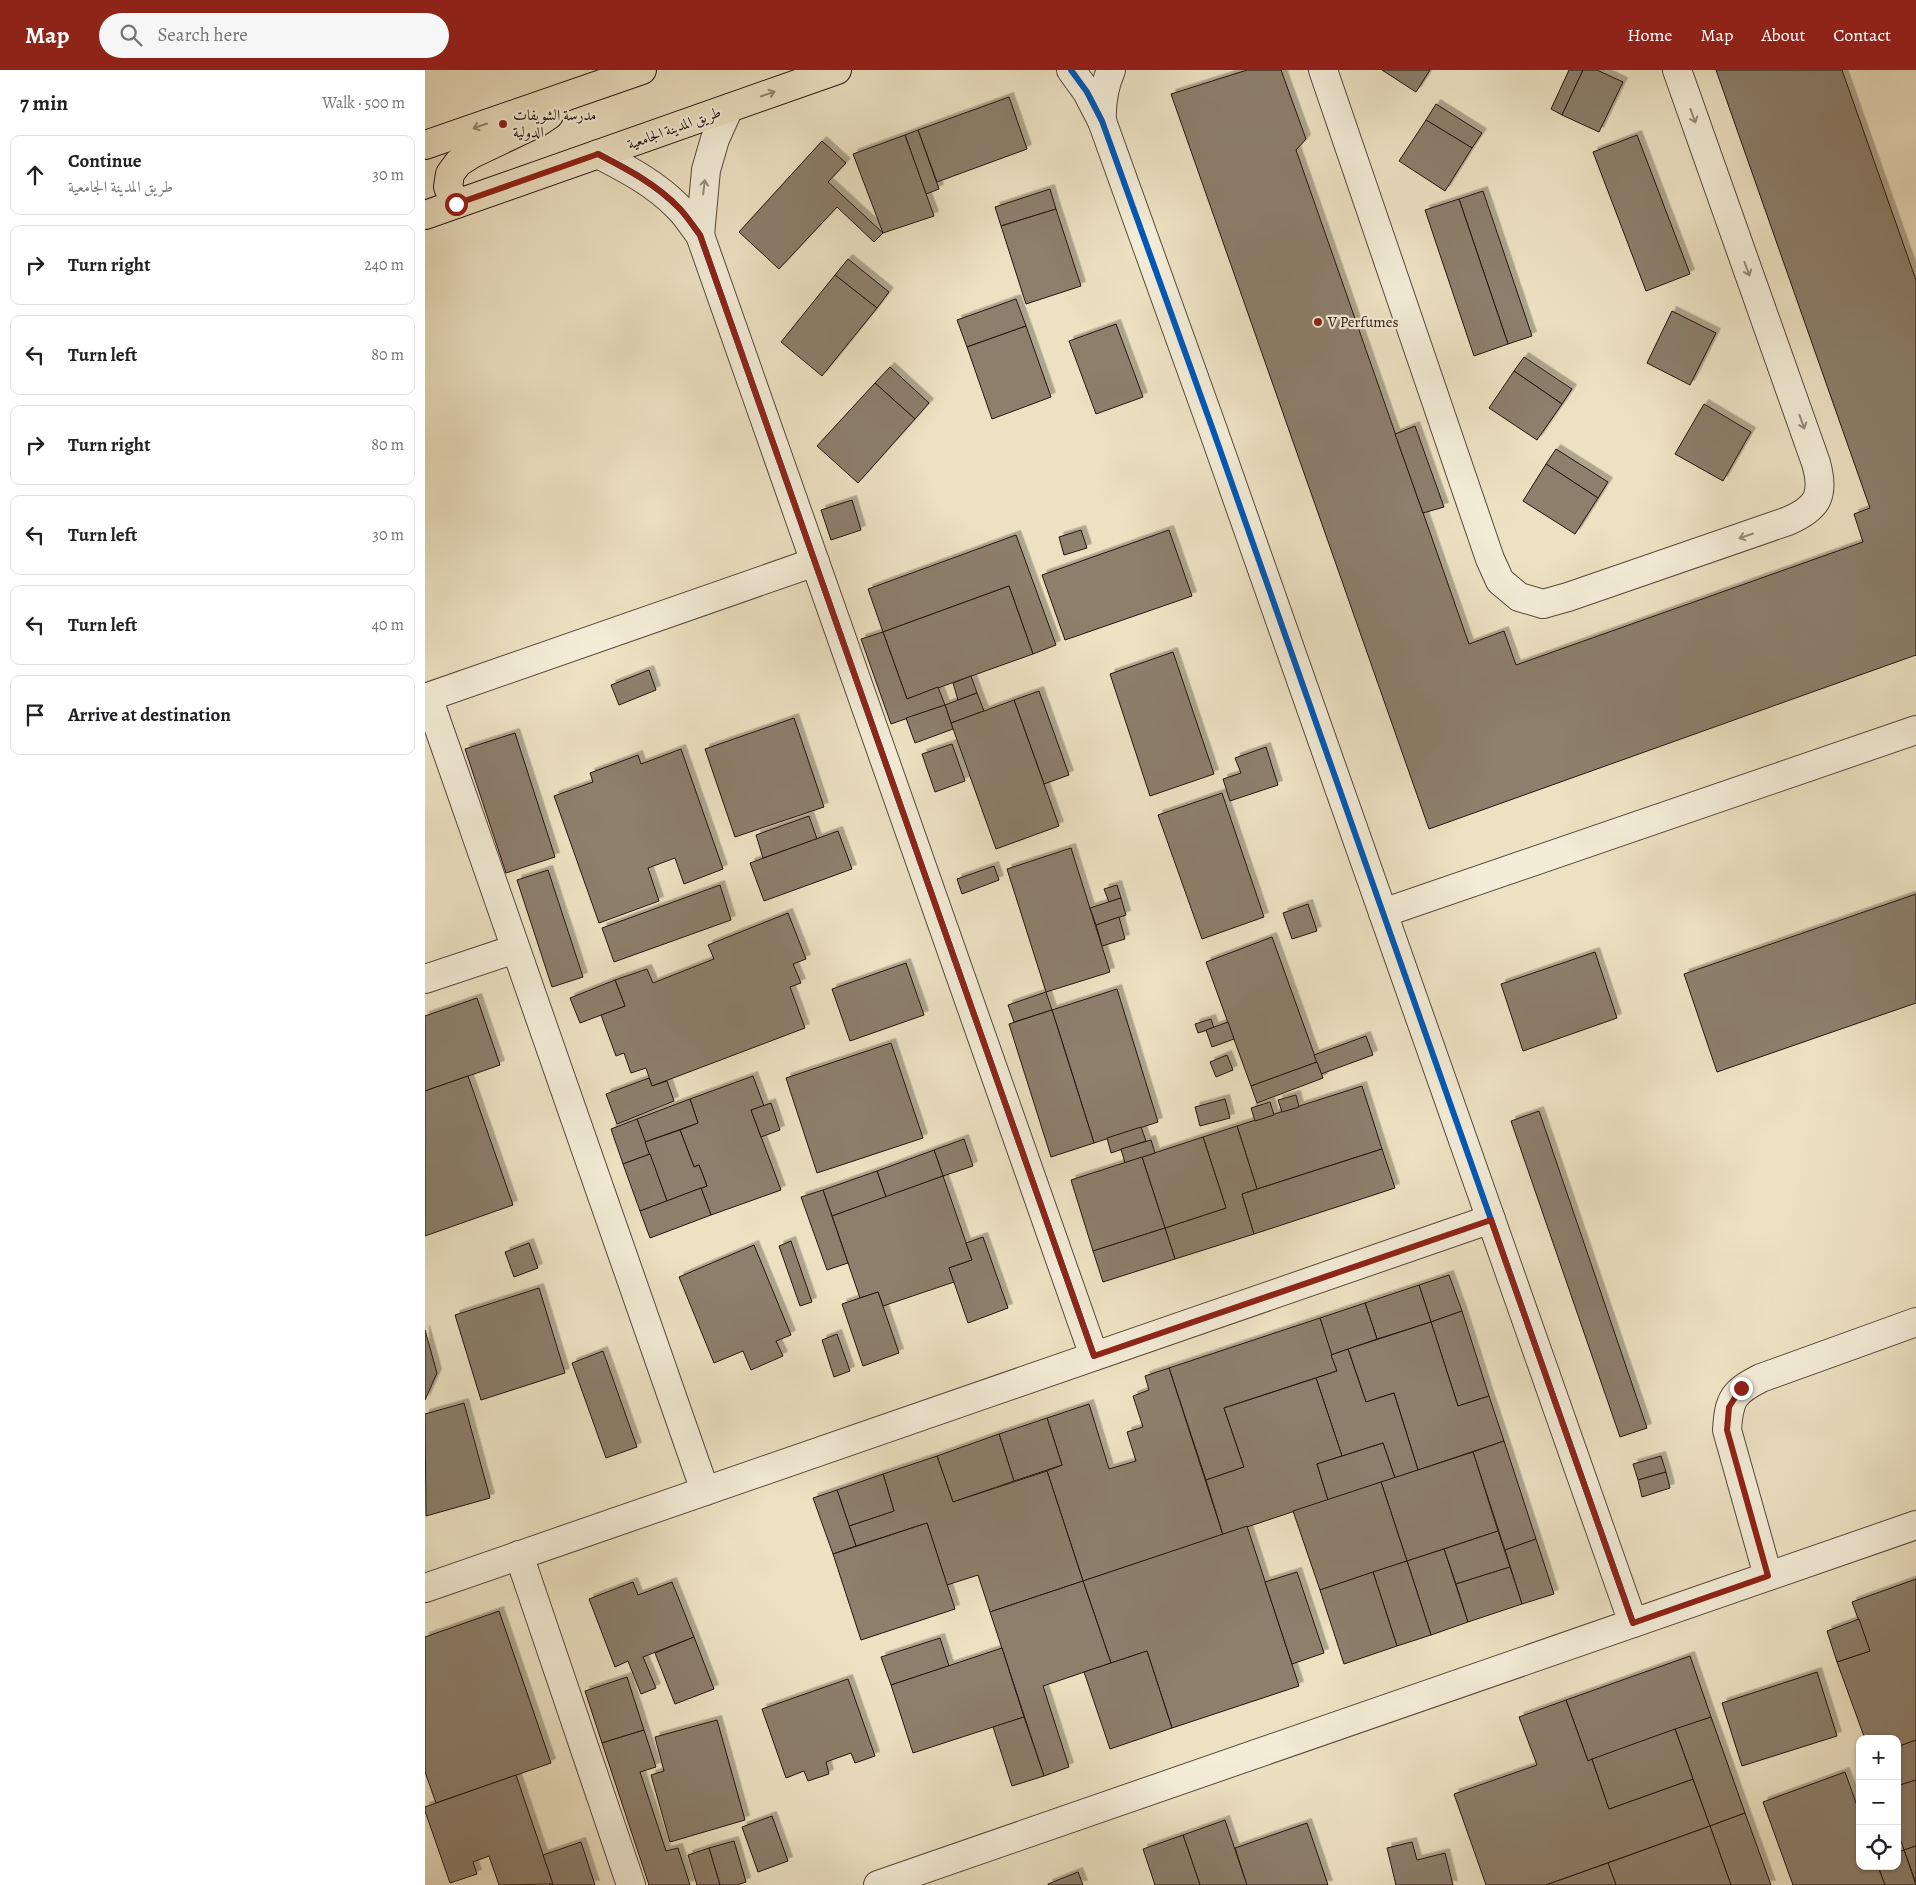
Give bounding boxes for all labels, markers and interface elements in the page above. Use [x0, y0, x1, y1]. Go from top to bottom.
search box [99, 13, 449, 58]
text: Map [25, 19, 69, 51]
icon: search [117, 21, 145, 49]
text: Search here [157, 22, 248, 48]
text: Home [1627, 23, 1672, 47]
text: Map [1700, 23, 1733, 47]
text: About [1761, 23, 1805, 47]
text: Contact [1833, 23, 1891, 47]
text: 7 min [20, 89, 68, 117]
one-way arrow [760, 89, 775, 98]
text: Walk · 500 m [322, 92, 405, 114]
street label: طريق المدينة الجامعية [624, 102, 724, 154]
place label: مدرسة الشويفات الدولية [513, 105, 596, 142]
one-way arrow [1689, 108, 1698, 123]
marker: مدرسة الشويفات الدولية [497, 118, 509, 130]
one-way arrow [473, 122, 488, 131]
text: Continue [68, 148, 142, 174]
icon: ahead [21, 161, 49, 189]
text: 30 m [372, 164, 404, 186]
text: طريق المدينة الجامعية [68, 176, 173, 198]
one-way arrow [699, 179, 709, 195]
route start [445, 193, 468, 216]
icon: right [21, 251, 49, 279]
text: Turn right [68, 252, 150, 278]
text: 240 m [364, 254, 404, 276]
one-way arrow [1743, 261, 1752, 276]
place label: V Perfumes [1327, 312, 1398, 332]
marker: V Perfumes [1312, 316, 1324, 328]
icon: left [21, 341, 49, 369]
text: Turn left [68, 342, 137, 368]
text: 80 m [371, 344, 404, 366]
one-way arrow [1798, 414, 1807, 429]
icon: right [21, 431, 49, 459]
text: Turn right [68, 432, 150, 458]
text: 80 m [371, 434, 404, 456]
icon: left [21, 521, 49, 549]
text: Turn left [68, 522, 137, 548]
text: 30 m [372, 524, 404, 546]
one-way arrow [1739, 532, 1754, 541]
icon: left [21, 611, 49, 639]
text: Turn left [68, 612, 137, 638]
text: 40 m [372, 614, 404, 636]
icon: arrive [21, 701, 49, 729]
text: Arrive at destination [68, 702, 231, 728]
route end [1730, 1377, 1753, 1400]
map controls [1856, 1735, 1901, 1870]
button: + [1856, 1735, 1901, 1780]
button: − [1856, 1780, 1901, 1825]
button: locate [1856, 1825, 1901, 1870]

